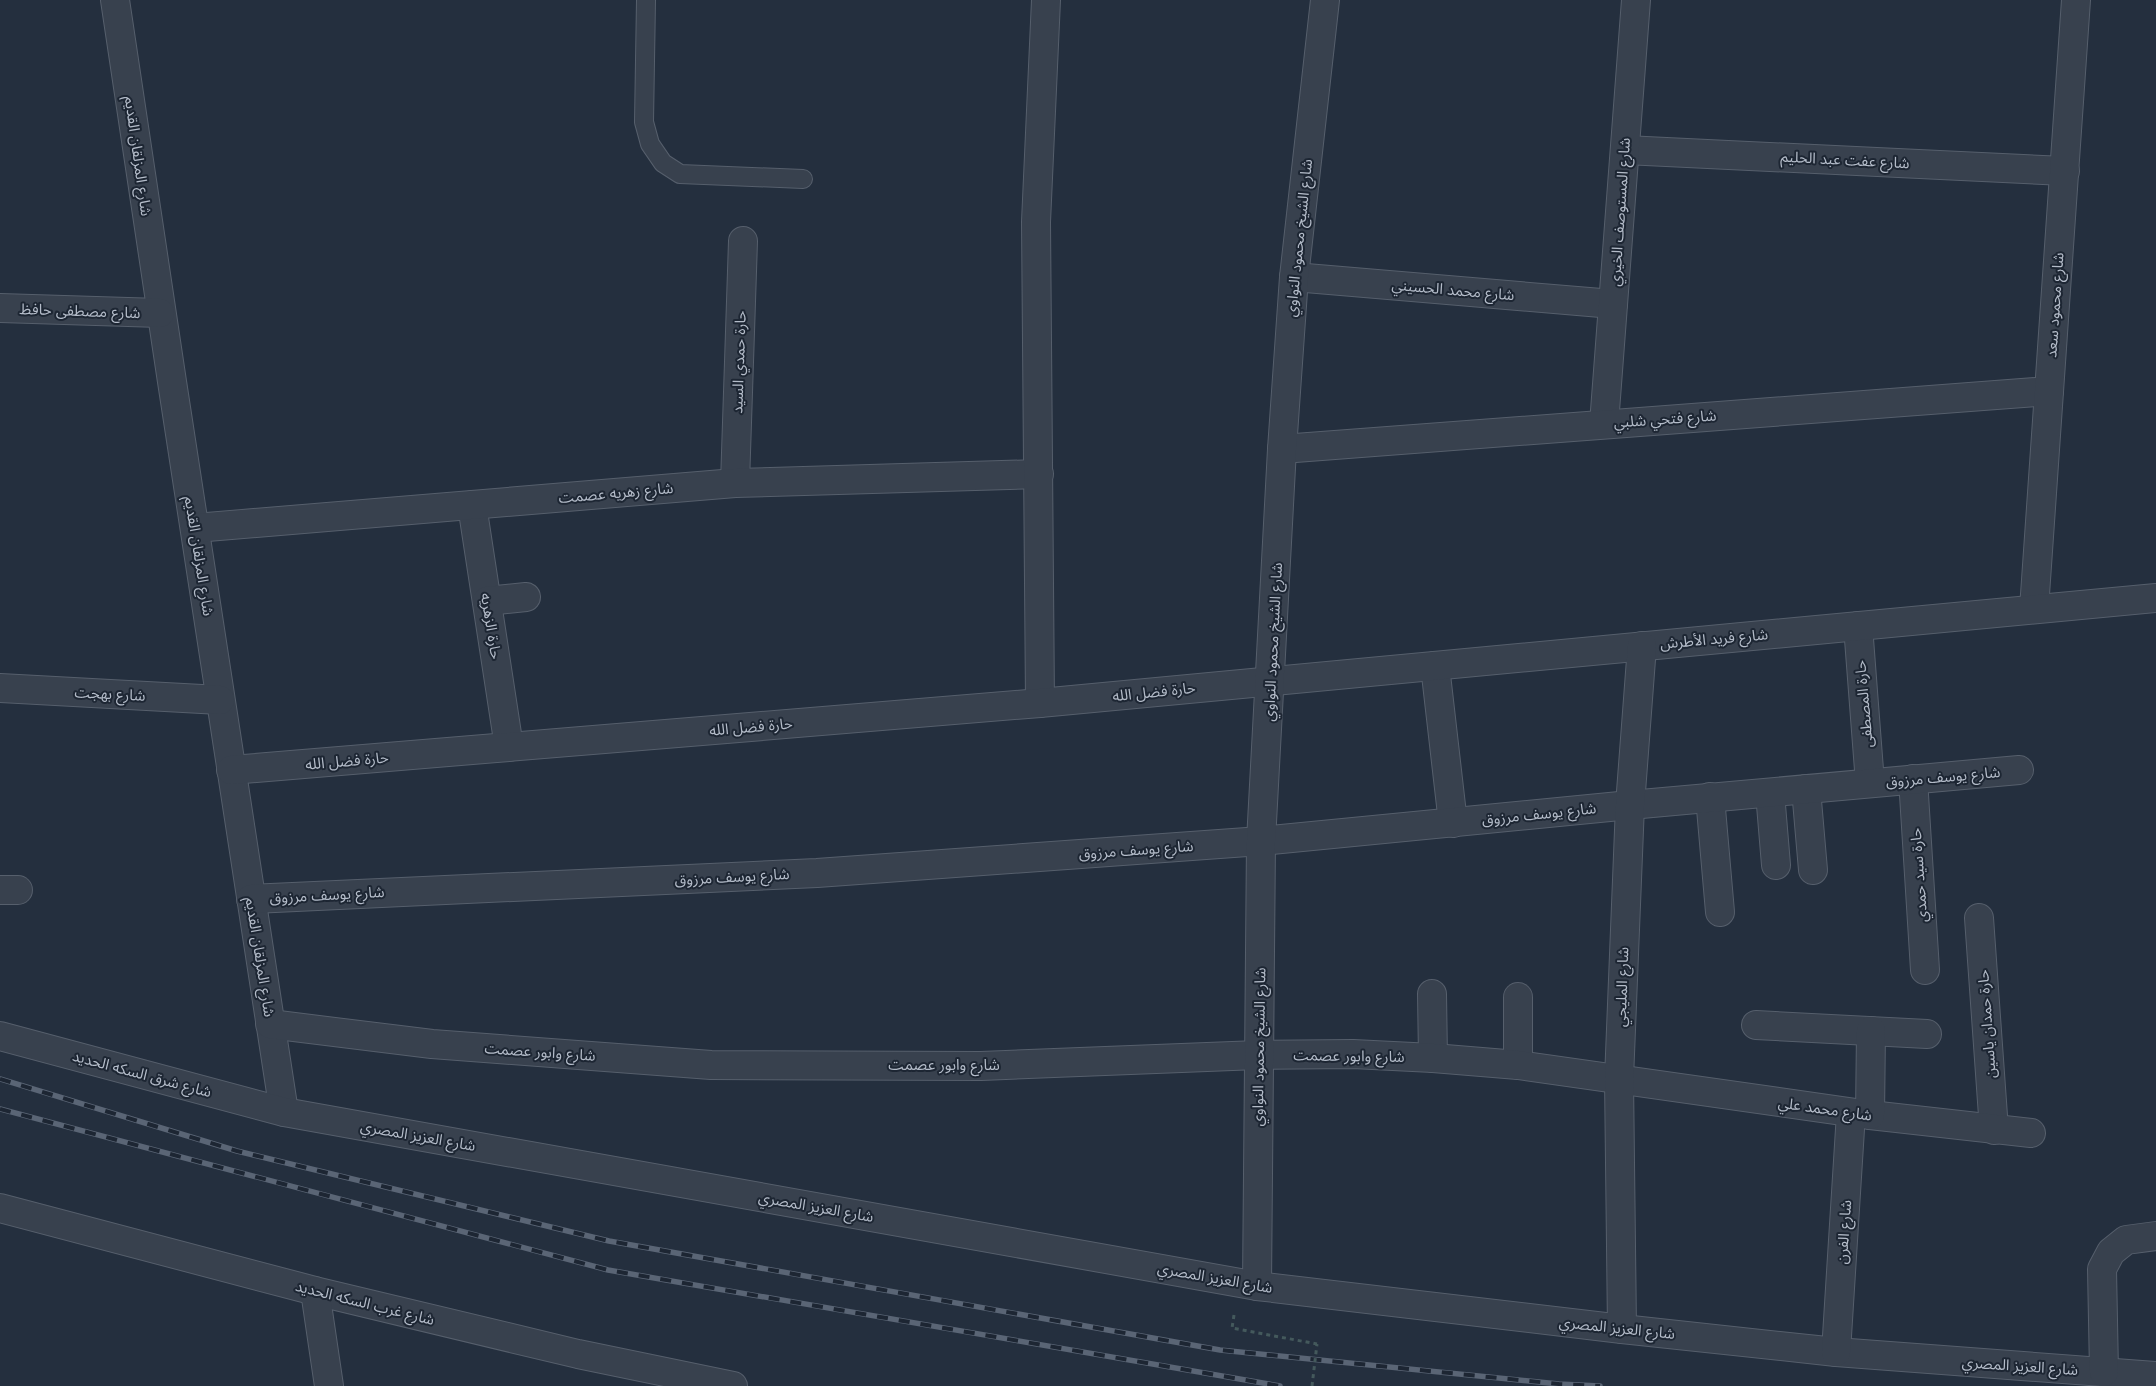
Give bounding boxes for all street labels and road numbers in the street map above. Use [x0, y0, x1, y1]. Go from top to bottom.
street label: شارع المزلقان القديم [118, 95, 155, 218]
street label: شارع المستوصف الخيري [1606, 137, 1637, 287]
street label: شارع عفت عبد الحليم [1780, 148, 1910, 175]
street label: شارع الشيخ محمود النواوي [1282, 158, 1319, 318]
street label: شارع محمود سعد [2042, 252, 2071, 358]
street label: شارع محمد الحسيني [1391, 276, 1515, 307]
street label: شارع مصطفى حافظ [19, 300, 141, 325]
street label: حارة حمدي السيد [728, 310, 752, 414]
street label: شارع فتحي شلبي [1613, 406, 1717, 435]
street label: شارع زهريه عصمت [558, 479, 675, 510]
street label: شارع المزلقان القديم [178, 495, 217, 618]
street label: شارع الشيخ محمود النواوي [1260, 562, 1289, 722]
street label: حارة الزهريه [477, 591, 505, 661]
street label: شارع فريد الأطرش [1659, 625, 1769, 656]
street label: حارة المصطفى [1851, 659, 1877, 749]
street label: حارة فضل الله [1111, 679, 1197, 705]
street label: شارع بهجت [74, 683, 146, 708]
street label: حارة فضل الله [709, 714, 794, 740]
street label: حارة فضل الله [305, 748, 390, 774]
street label: شارع يوسف مرزوق [1885, 763, 2002, 794]
street label: شارع يوسف مرزوق [1481, 799, 1598, 832]
street label: حارة سيد حمدي [1907, 827, 1934, 923]
street label: شارع يوسف مرزوق [1078, 837, 1194, 866]
street label: شارع يوسف مرزوق [674, 865, 790, 892]
street label: شارع يوسف مرزوق [269, 883, 385, 910]
street label: شارع المزلقان القديم [239, 896, 278, 1019]
street label: شارع المليجي [1612, 946, 1635, 1028]
street label: شارع الشيخ محمود النواوي [1249, 967, 1272, 1127]
street label: حارة حمدان ياسين [1974, 969, 2000, 1079]
street label: شارع وابور عصمت [484, 1039, 596, 1068]
street label: شارع وابور عصمت [1293, 1046, 1405, 1069]
street label: شارع شرق السكه الحديد [70, 1047, 214, 1104]
street label: شارع وابور عصمت [888, 1056, 1000, 1077]
street label: شارع محمد علي [1776, 1093, 1873, 1128]
street label: شارع العزيز المصري [359, 1117, 477, 1158]
street label: شارع العزيز المصري [757, 1188, 875, 1229]
street label: شارع الفرن [1833, 1199, 1858, 1265]
street label: شارع العزيز المصري [1156, 1259, 1274, 1300]
street label: شارع غرب السكه الحديد [293, 1277, 437, 1332]
street label: شارع العزيز المصري [1558, 1313, 1676, 1346]
street label: شارع العزيز المصري [1961, 1353, 2079, 1382]

